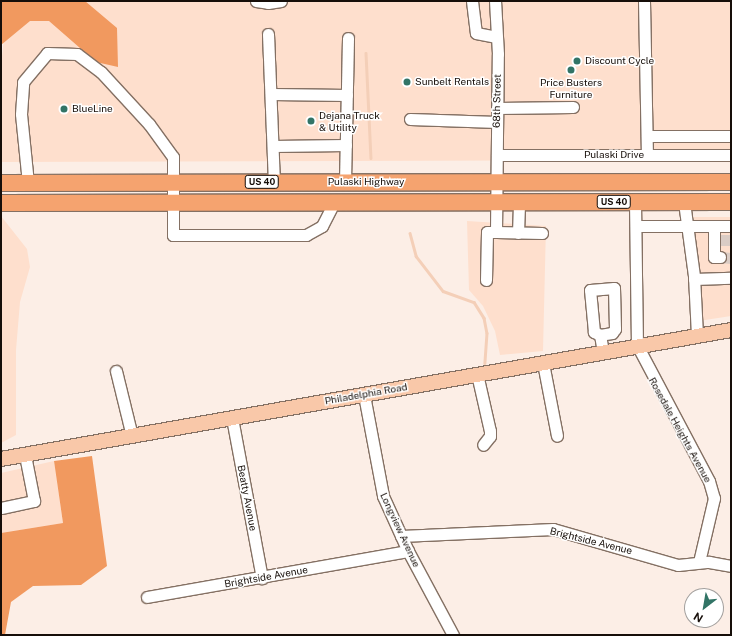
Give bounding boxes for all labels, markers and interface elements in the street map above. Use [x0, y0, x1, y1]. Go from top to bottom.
place label: Discount Cycle [585, 55, 654, 67]
marker: Discount Cycle [572, 56, 582, 66]
marker: Price Busters Furniture [566, 65, 576, 75]
street label: 68th Street [491, 74, 503, 128]
place label: Sunbelt Rentals [415, 76, 489, 88]
place label: Price Busters Furniture [540, 76, 602, 100]
marker: Sunbelt Rentals [402, 77, 412, 87]
place label: BlueLine [72, 103, 113, 115]
marker: BlueLine [59, 104, 69, 114]
place label: Dejana Truck & Utility [319, 109, 380, 132]
marker: Dejana Truck & Utility [306, 116, 316, 126]
street label: Pulaski Drive [584, 149, 644, 161]
road number: US 40 [244, 175, 280, 189]
street label: Pulaski Highway [328, 176, 404, 188]
road number: US 40 [596, 195, 632, 209]
street label: Rosedale Heights Avenue [646, 375, 714, 485]
street label: Philadelphia Road [324, 381, 408, 407]
street label: Beatty Avenue [235, 464, 259, 532]
street label: Longview Avenue [377, 491, 423, 569]
street label: Brightside Avenue [548, 525, 634, 557]
street label: Brightside Avenue [223, 564, 309, 590]
north arrow [684, 588, 724, 628]
text: N [692, 610, 705, 625]

